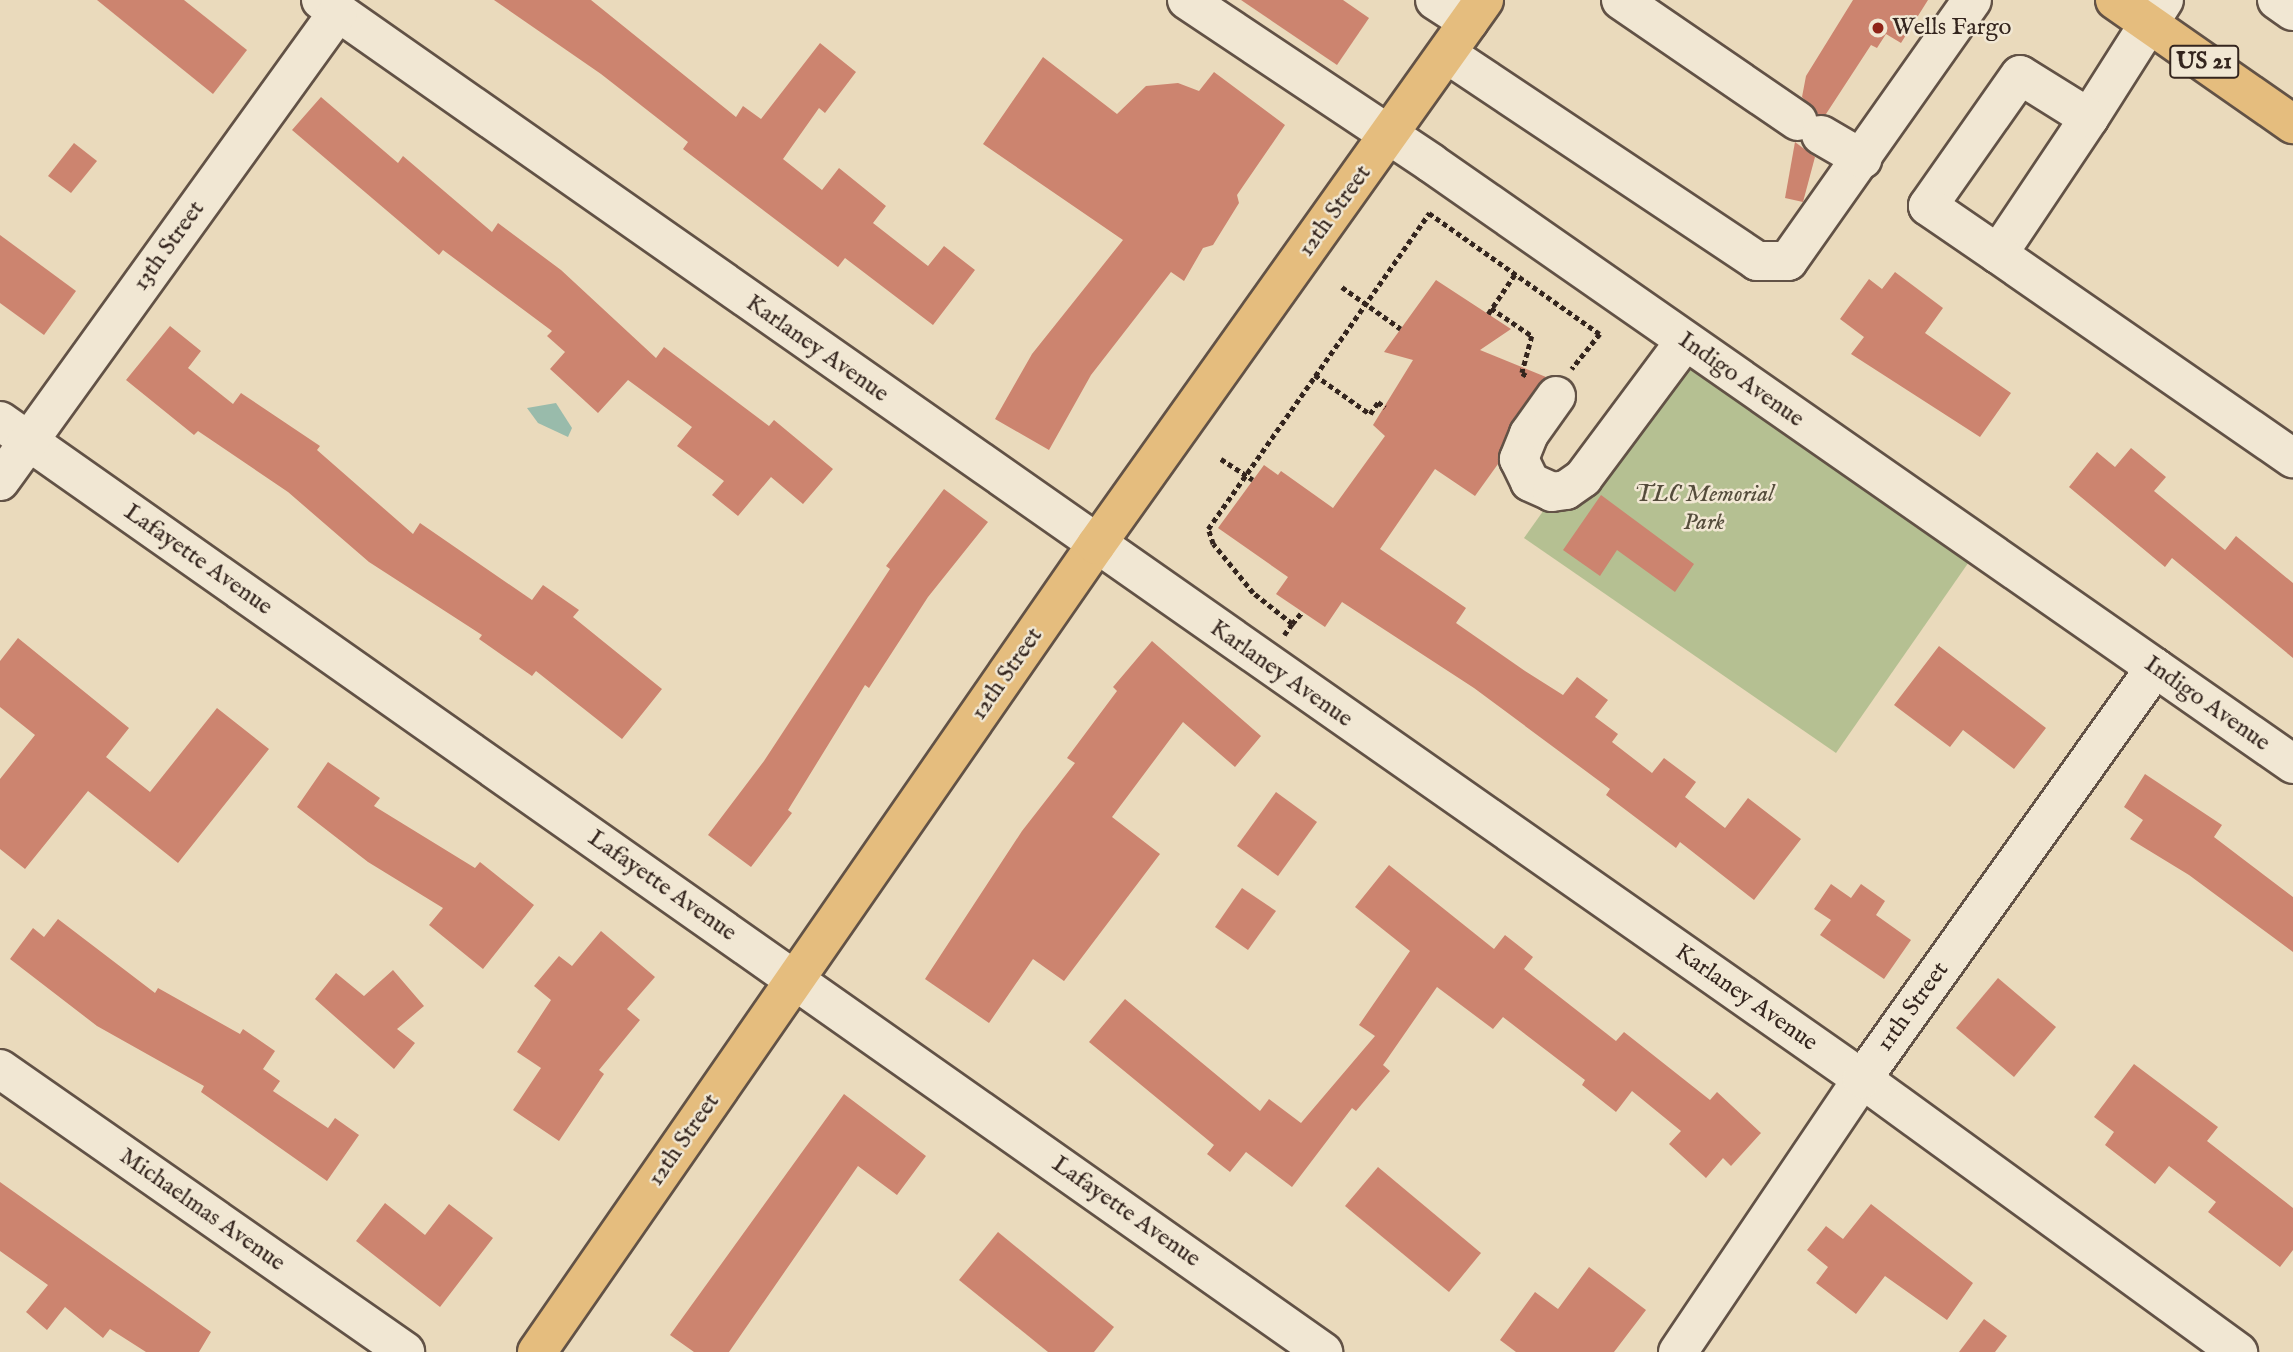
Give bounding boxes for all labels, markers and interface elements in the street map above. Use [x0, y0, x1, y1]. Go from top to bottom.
place label: Wells Fargo [1892, 14, 2011, 42]
marker: Wells Fargo [1870, 20, 1886, 36]
road number: US 21 [2169, 43, 2239, 82]
street label: 12th Street [1292, 160, 1378, 262]
street label: 13th Street [127, 196, 211, 296]
street label: Karlaney Avenue [740, 289, 894, 409]
street label: Indigo Avenue [1673, 326, 1809, 434]
park label: TLC Memorial Park [1634, 481, 1774, 537]
street label: Lafayette Avenue [118, 498, 278, 622]
street label: Karlaney Avenue [1204, 614, 1358, 734]
street label: 12th Street [965, 622, 1049, 726]
street label: Indigo Avenue [2139, 650, 2275, 758]
street label: Lafayette Avenue [582, 824, 742, 948]
street label: Karlaney Avenue [1669, 938, 1823, 1058]
street label: 11th Street [1871, 957, 1955, 1057]
street label: 12th Street [642, 1088, 726, 1192]
street label: Michaelmas Avenue [114, 1142, 290, 1278]
street label: Lafayette Avenue [1046, 1150, 1206, 1274]

